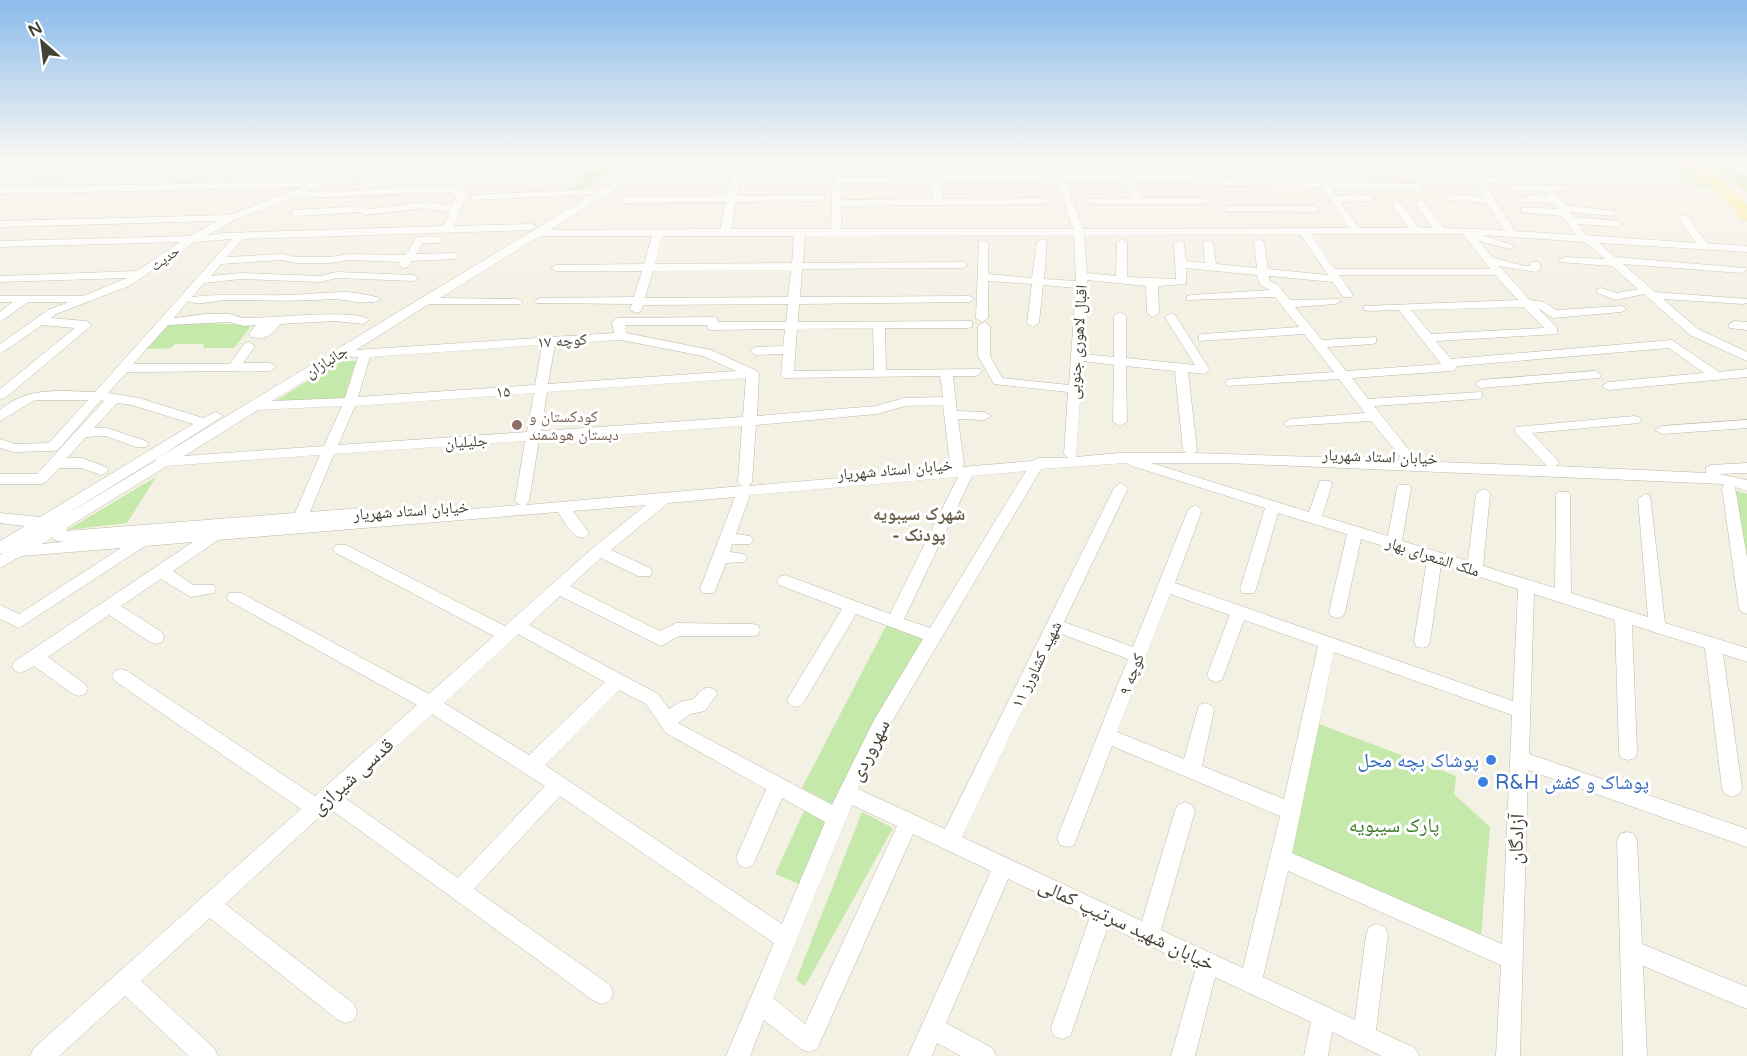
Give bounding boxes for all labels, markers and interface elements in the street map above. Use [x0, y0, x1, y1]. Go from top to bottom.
north arrow [12, 12, 72, 72]
text: N [25, 18, 46, 41]
street label: حدیث [147, 242, 183, 275]
street label: اقبال لاهوری جنوبی [1064, 284, 1092, 400]
street label: کوچه ۱۷ [536, 329, 588, 353]
street label: جانبازان [301, 341, 352, 383]
street label: ۱۵ [495, 382, 511, 402]
place label: کودکستان و دبستان هوشمند [529, 407, 619, 445]
marker: کودکستان و دبستان هوشمند [510, 418, 524, 432]
street label: جلیلیان [444, 431, 488, 453]
street label: خیابان استاد شهریار [1321, 445, 1438, 469]
street label: خیابان استاد شهریار [836, 455, 954, 485]
street label: خیابان استاد شهریار [352, 497, 469, 525]
district label: شهرک سیبویه - پودنک [873, 503, 965, 546]
street label: ملک الشعرای بهار [1382, 532, 1482, 581]
street label: ۱۱ شهید کشاورز [1007, 618, 1066, 711]
street label: کوچه ۹ [1115, 650, 1149, 698]
street label: سهروردی [844, 715, 896, 786]
street label: قدسی شیرازی [306, 733, 399, 820]
place label: پوشاک بچه محل [1358, 749, 1479, 773]
marker: پوشاک بچه محل [1484, 753, 1498, 767]
place label: R&H پوشاک و کفش [1495, 771, 1649, 795]
marker: R&H پوشاک و کفش [1476, 775, 1490, 789]
street label: آزادگان [1504, 812, 1530, 865]
park label: پارک سیبویه [1349, 814, 1439, 838]
street label: خیابان شهید سرتیپ کمالی [1035, 874, 1219, 976]

